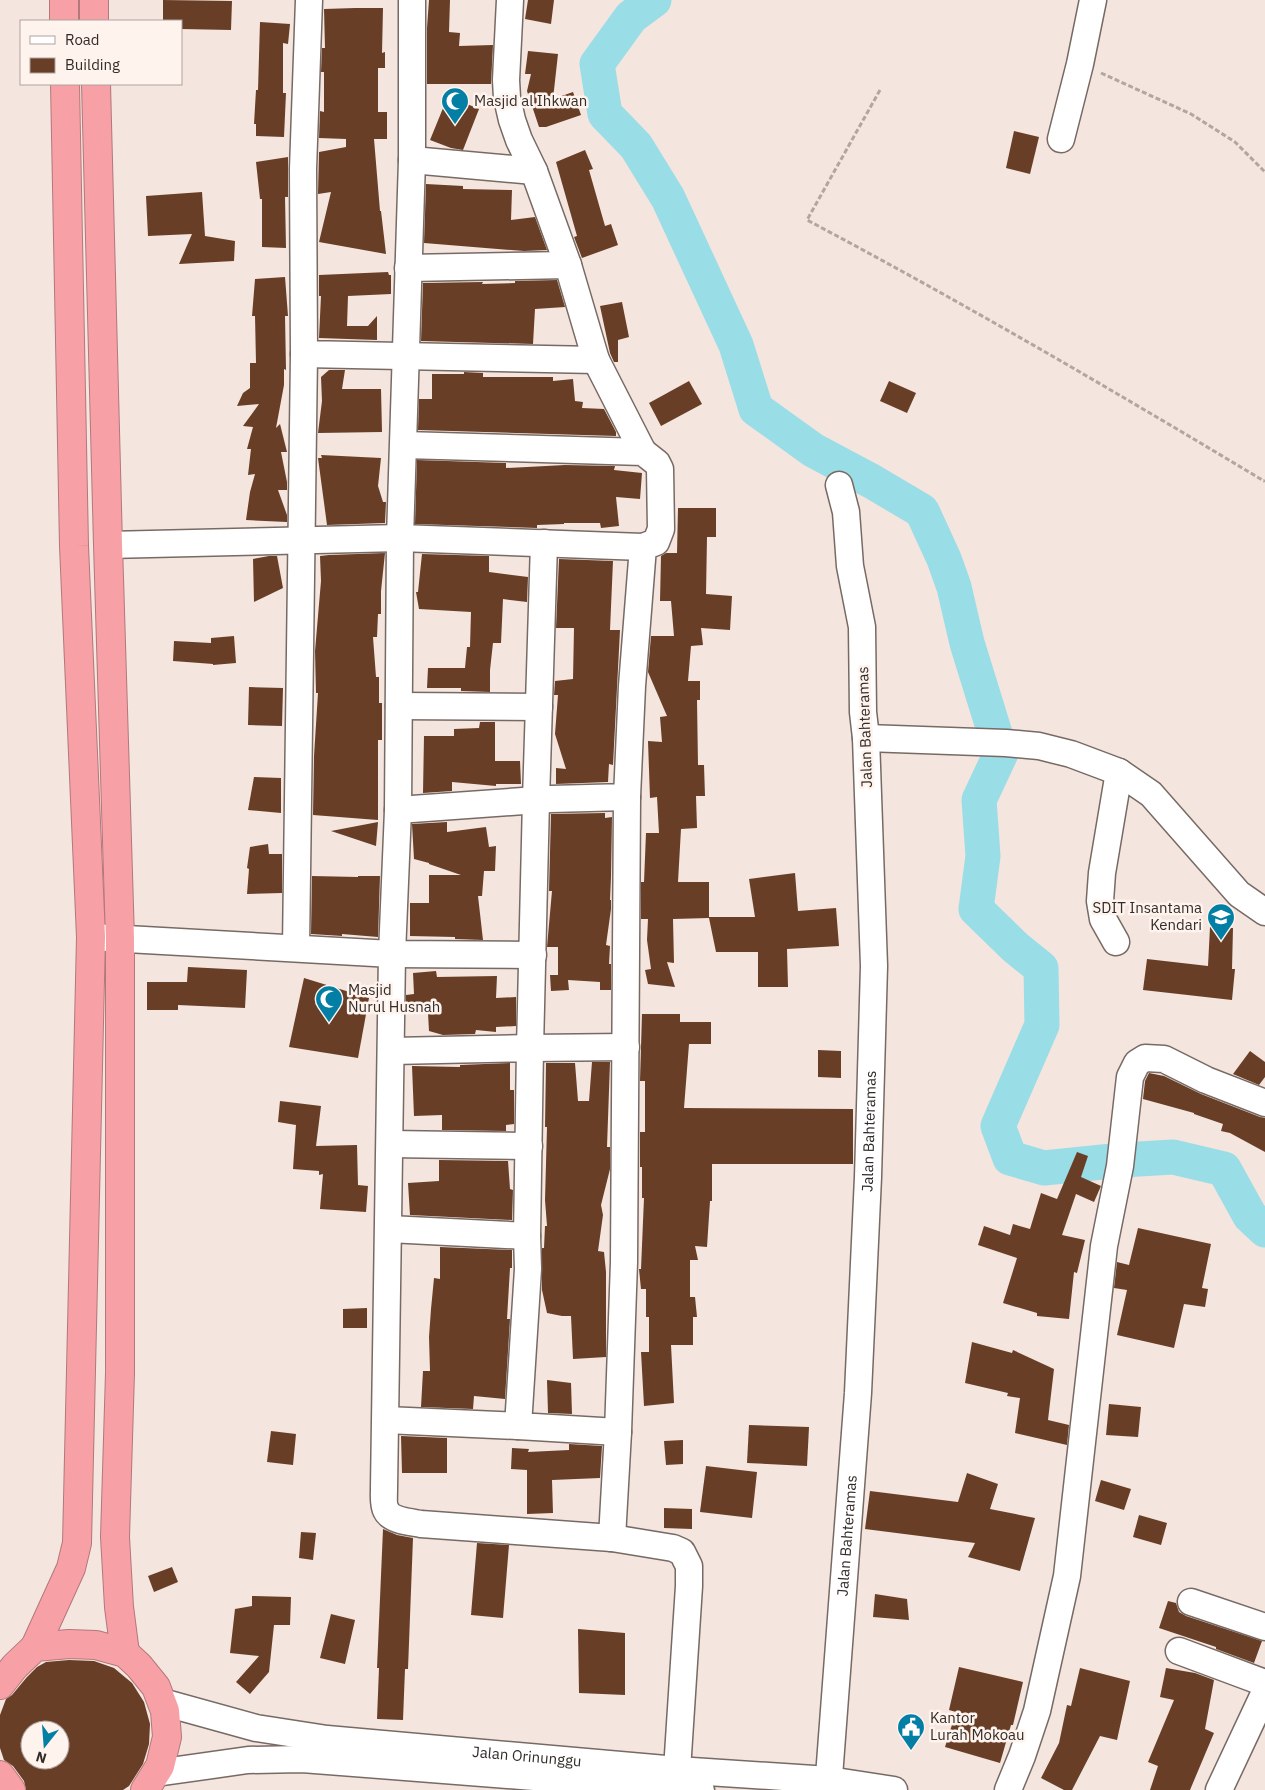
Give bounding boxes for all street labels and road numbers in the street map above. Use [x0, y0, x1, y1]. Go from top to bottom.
street label: Jalan Bahteramas [853, 666, 876, 788]
street label: Jalan Bahteramas [857, 1070, 880, 1193]
street label: Jalan Bahteramas [833, 1474, 861, 1597]
street label: Jalan Orinunggu [471, 1742, 582, 1771]

